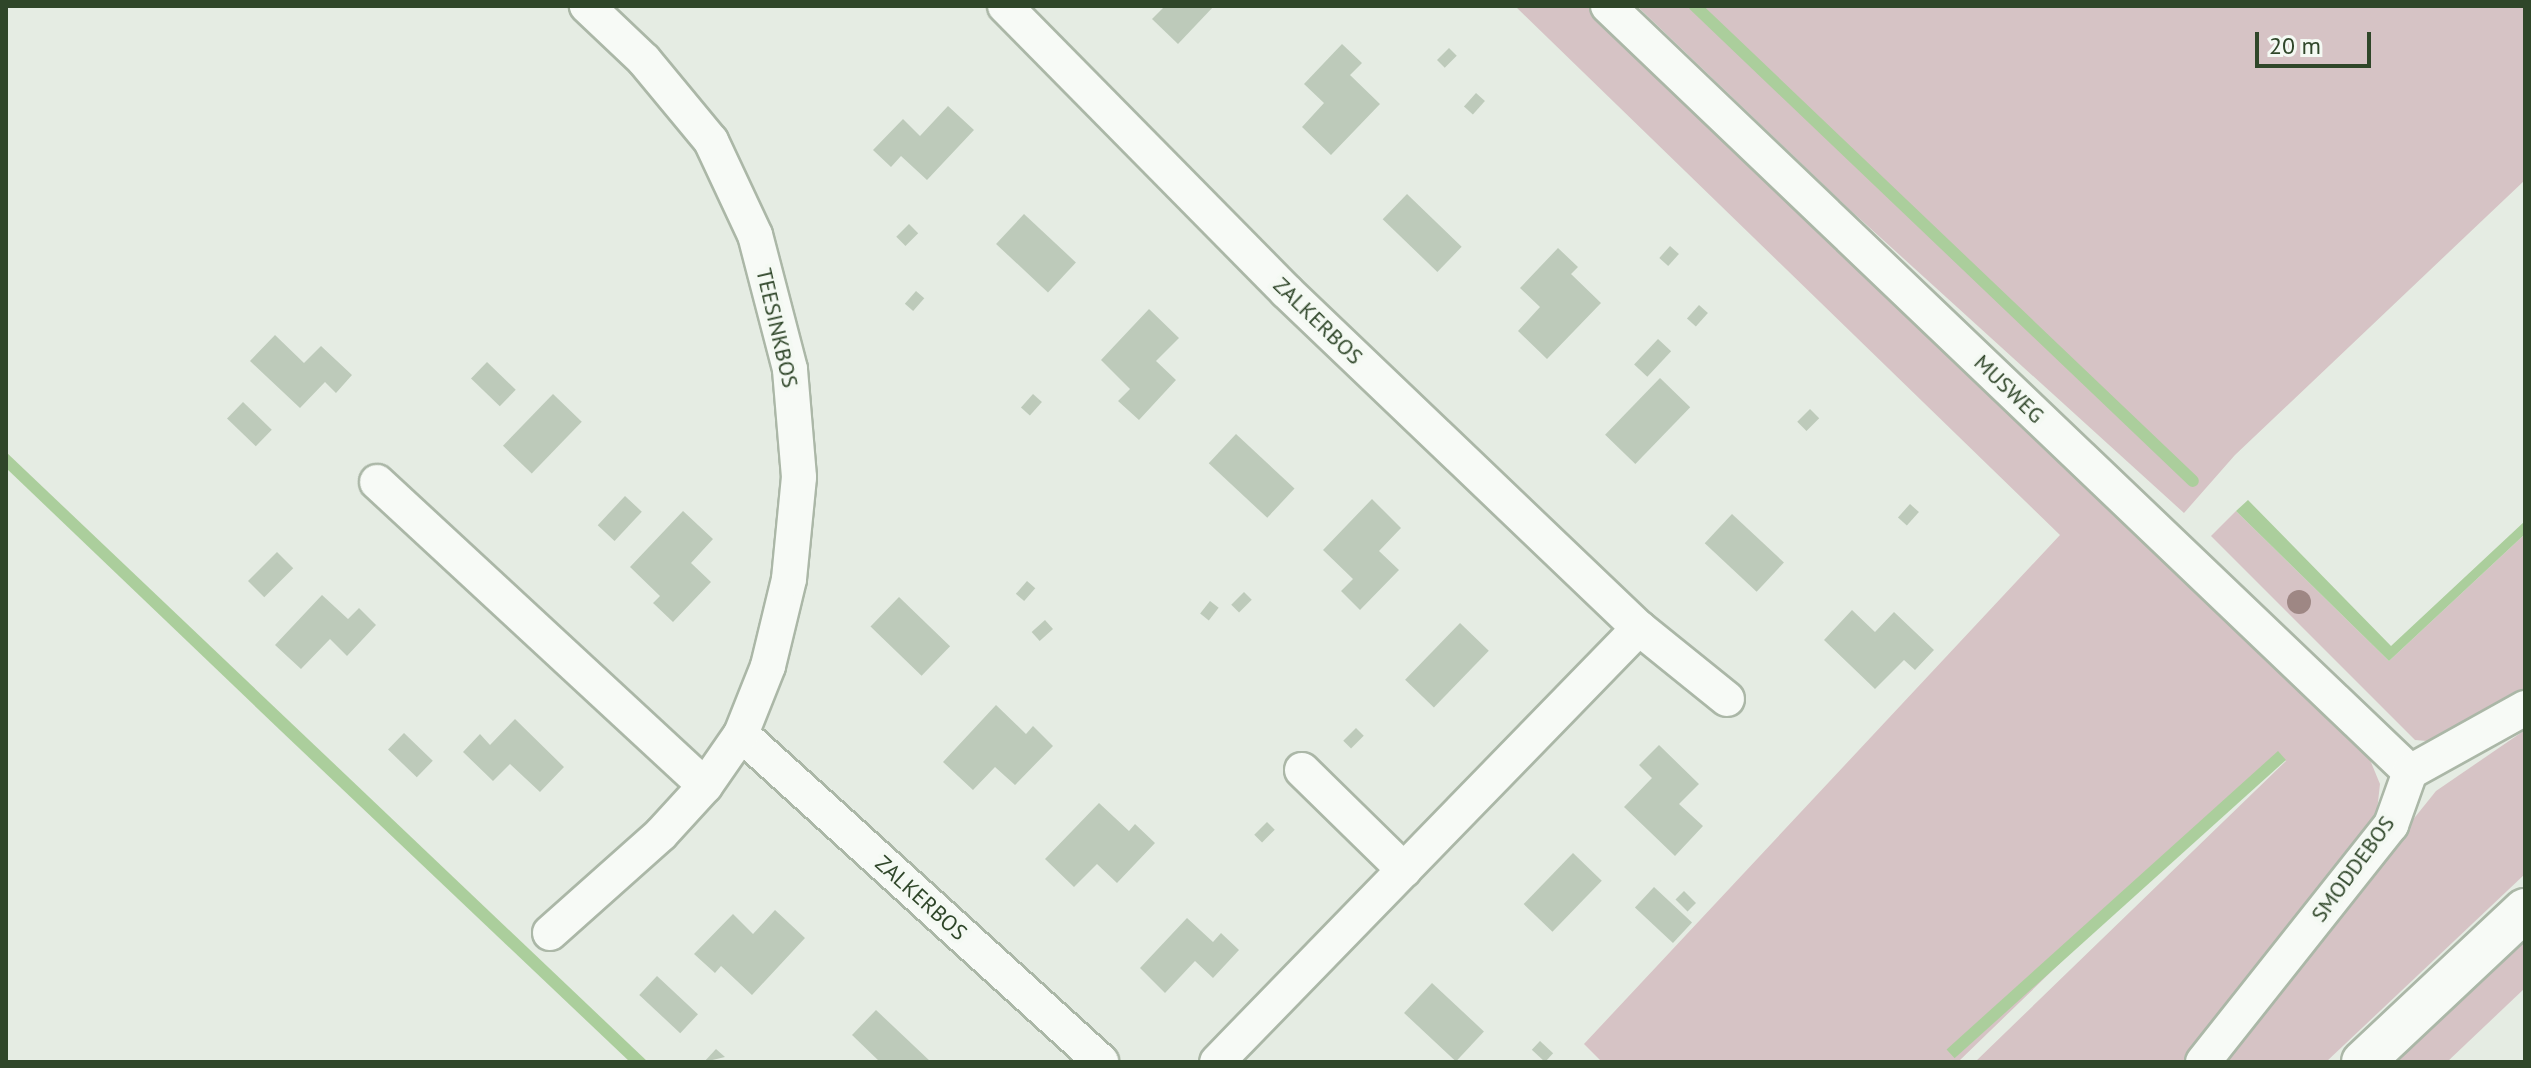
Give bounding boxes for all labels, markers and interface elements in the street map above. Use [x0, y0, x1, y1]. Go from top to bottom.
scale bar [2259, 16, 2375, 66]
text: 20 m [2269, 30, 2321, 61]
street label: TEESINKBOS [750, 266, 804, 390]
street label: ZALKERBOS [1268, 272, 1368, 370]
street label: MUSWEG [1969, 349, 2049, 429]
street label: SMODDEBOS [2306, 811, 2400, 927]
street label: ZALKERBOS [870, 850, 972, 946]

